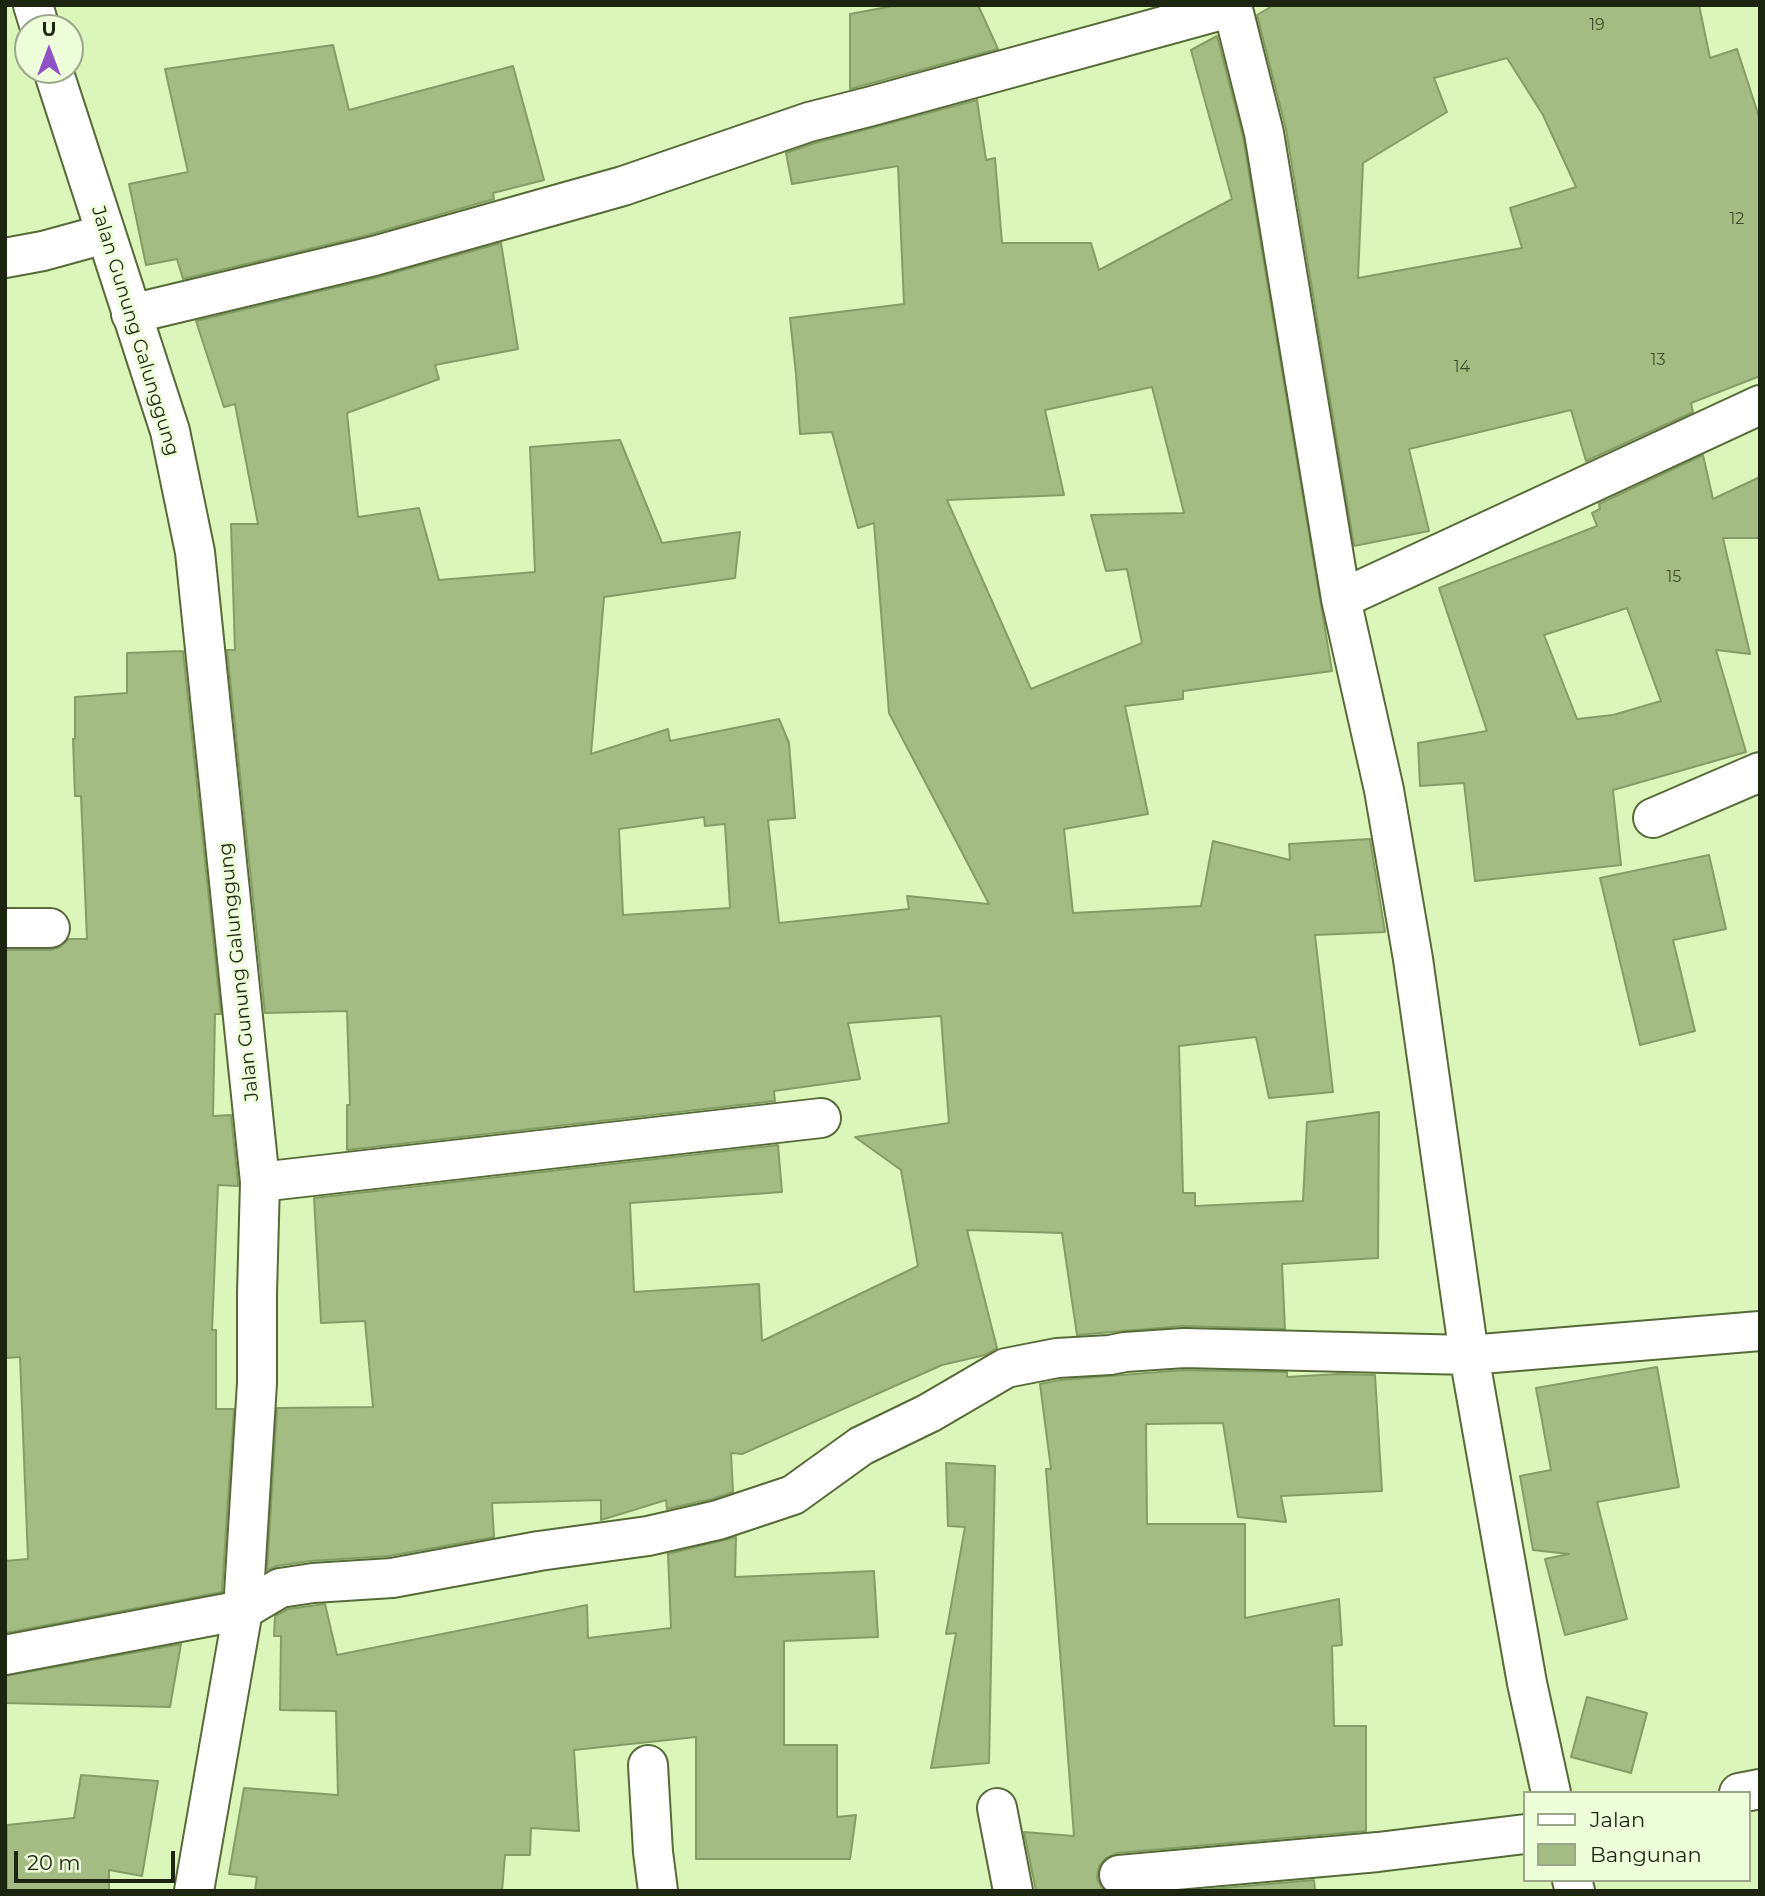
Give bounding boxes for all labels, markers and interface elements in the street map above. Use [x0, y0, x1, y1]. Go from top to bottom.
north arrow [14, 14, 84, 84]
house number: 19 [1589, 15, 1605, 35]
text: U [42, 18, 56, 41]
street label: Jalan Gunung Galunggung [86, 203, 184, 459]
house number: 12 [1730, 209, 1744, 229]
house number: 13 [1651, 350, 1665, 370]
house number: 14 [1454, 357, 1470, 377]
house number: 15 [1667, 567, 1681, 587]
street label: Jalan Gunung Galunggung [214, 841, 264, 1103]
legend [1524, 1791, 1751, 1882]
text: Jalan [1590, 1807, 1645, 1832]
scale bar [18, 1836, 178, 1880]
text: Bangunan [1590, 1842, 1702, 1867]
text: 20 m [27, 1850, 81, 1875]

